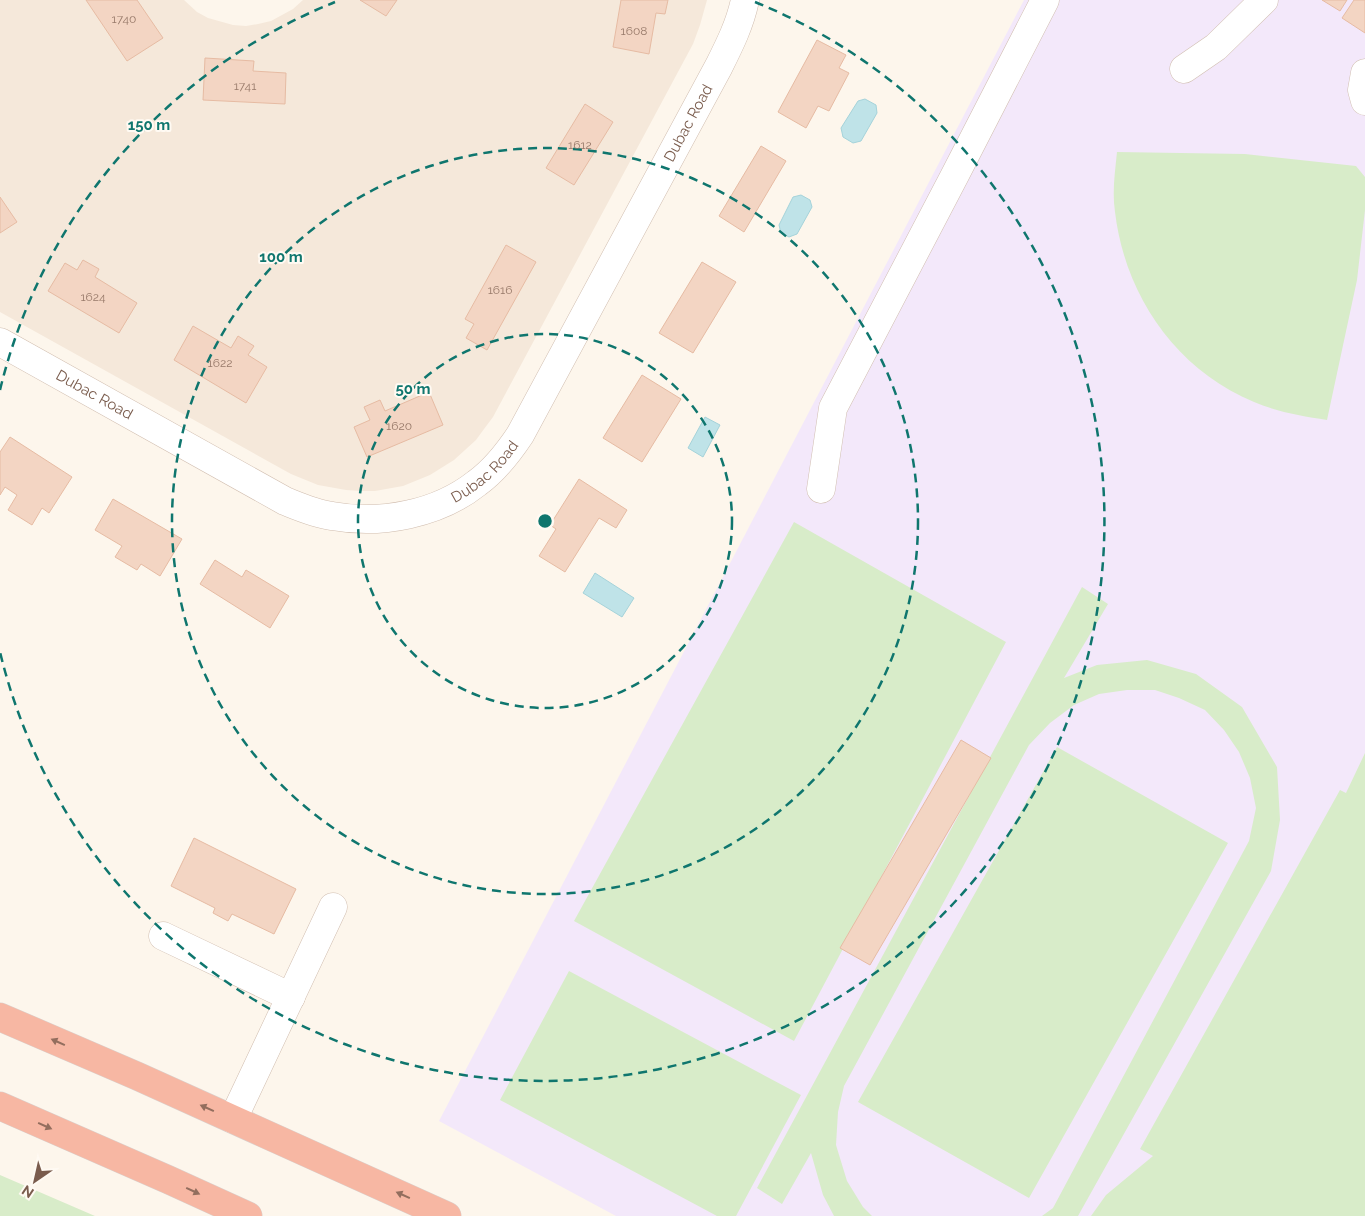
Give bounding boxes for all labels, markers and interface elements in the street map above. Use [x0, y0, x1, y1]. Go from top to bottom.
house number: 1740 [112, 12, 136, 26]
house number: 1608 [621, 24, 647, 38]
house number: 1741 [234, 79, 256, 93]
street label: Dubac Road [660, 81, 716, 165]
text: 150 m [128, 116, 170, 134]
house number: 1612 [568, 138, 592, 152]
text: 100 m [259, 248, 303, 266]
house number: 1616 [488, 283, 512, 297]
house number: 1624 [80, 290, 106, 304]
house number: 1622 [208, 356, 232, 370]
street label: Dubac Road [53, 366, 136, 423]
text: 50 m [395, 380, 431, 398]
house number: 1620 [386, 419, 412, 433]
street label: Dubac Road [448, 437, 522, 507]
centre of rings [536, 512, 554, 530]
one-way arrow [51, 1038, 65, 1046]
one-way arrow [200, 1103, 214, 1111]
one-way arrow [38, 1122, 52, 1130]
north arrow [10, 1156, 60, 1206]
text: N [19, 1182, 37, 1201]
one-way arrow [186, 1188, 200, 1196]
one-way arrow [396, 1191, 410, 1199]

